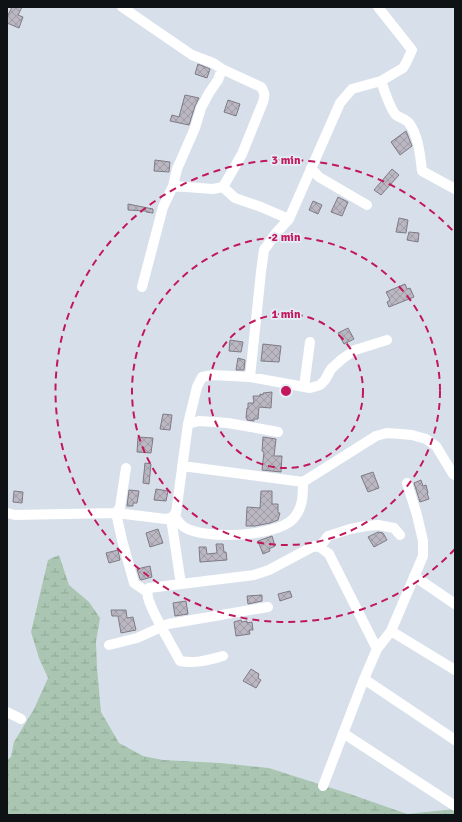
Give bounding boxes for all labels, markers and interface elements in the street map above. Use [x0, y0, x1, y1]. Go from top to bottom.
text: 3 min [272, 153, 301, 168]
text: 2 min [272, 230, 301, 245]
text: 1 min [272, 307, 301, 322]
centre of rings [279, 384, 293, 398]

